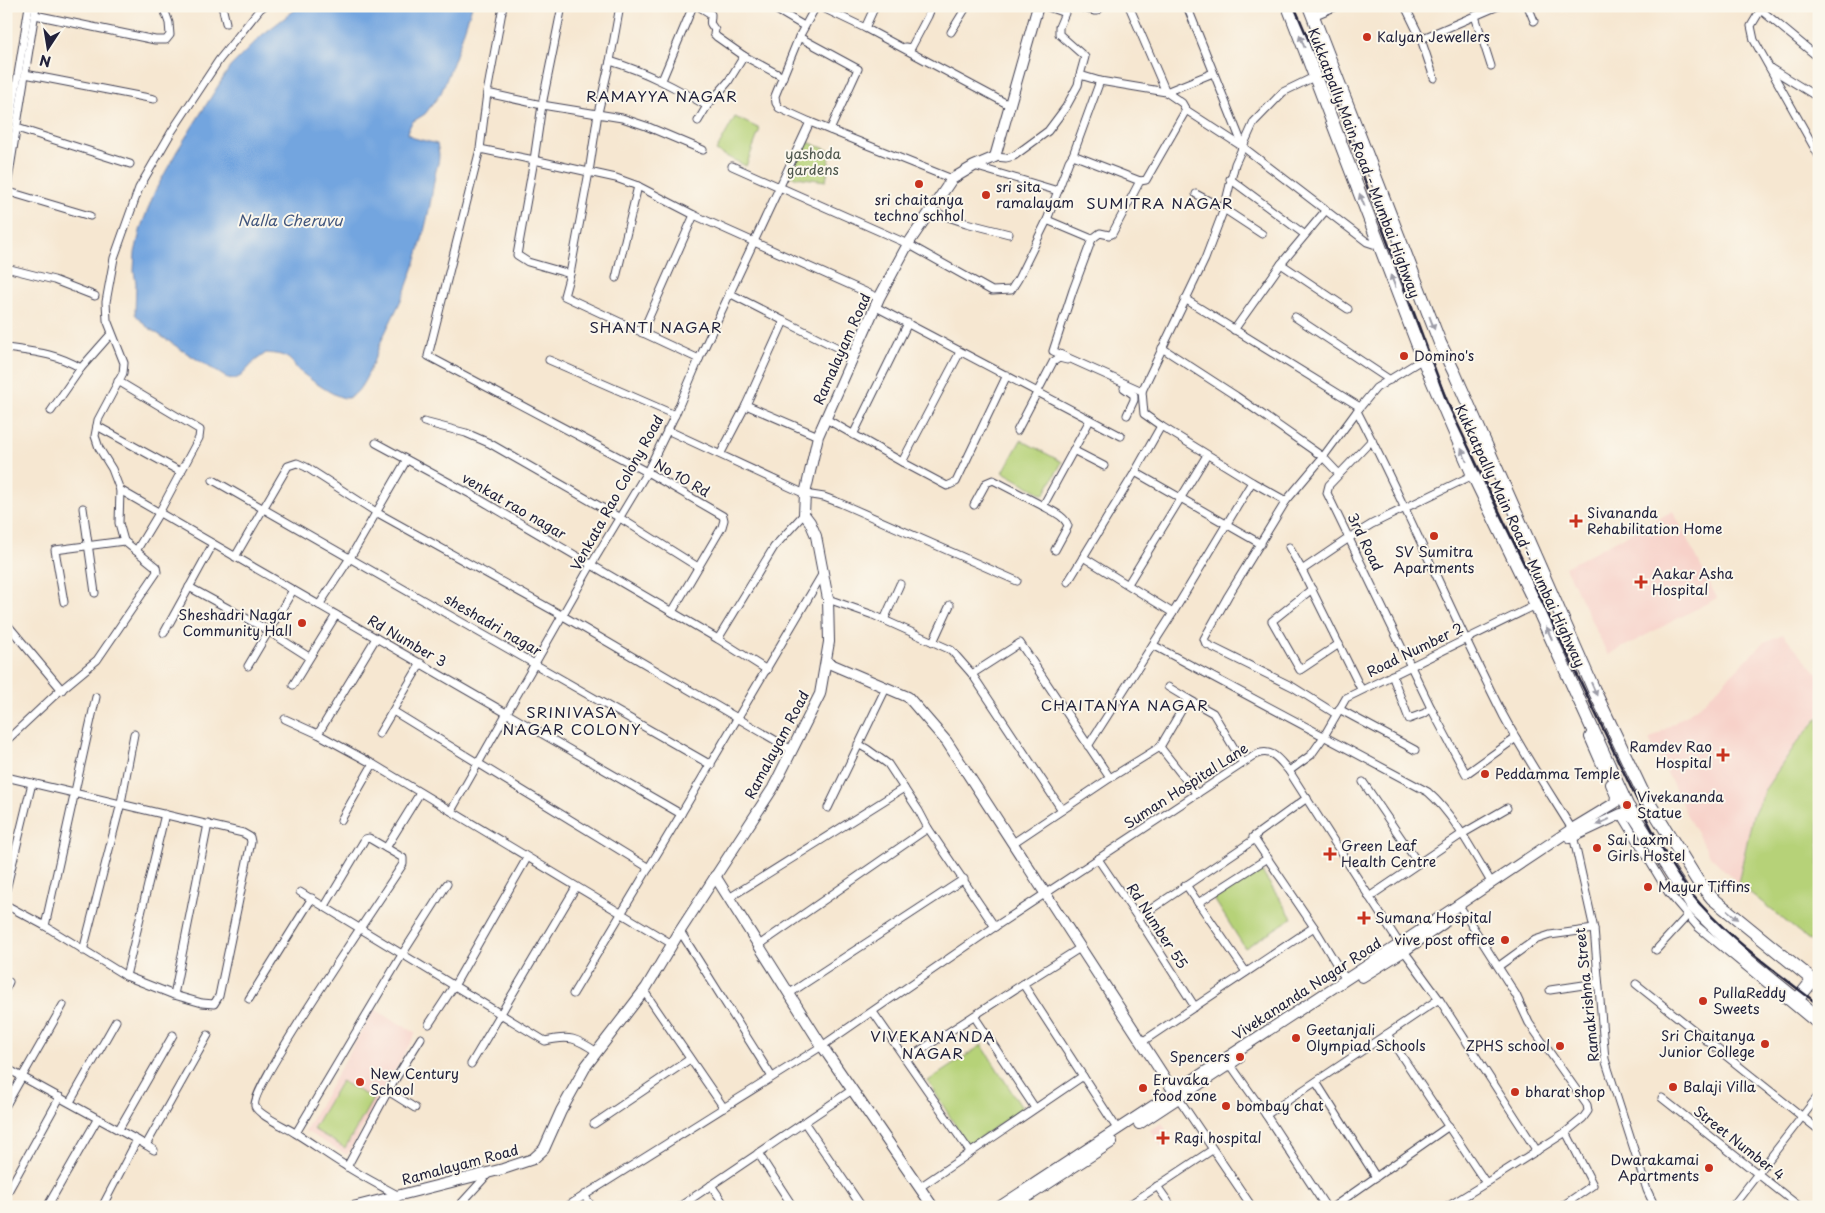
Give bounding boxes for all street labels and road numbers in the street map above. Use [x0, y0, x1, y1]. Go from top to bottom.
street label: Kukkatpally Main Road - Mumbai Highway [1303, 25, 1426, 301]
street label: Ramalayam Road [808, 290, 876, 408]
street label: Kukkatpally Main Road - Mumbai Highway [1450, 401, 1591, 671]
street label: Venkata Rao Colony Road [565, 411, 668, 574]
street label: No 10 Rd [650, 453, 714, 502]
street label: venkat rao nagar [458, 467, 570, 544]
street label: 3rd Road [1342, 509, 1388, 574]
street label: sheshadri nagar [441, 588, 546, 661]
street label: Rd Number 3 [364, 609, 451, 672]
street label: Road Number 2 [1363, 617, 1467, 682]
street label: Ramalayam Road [739, 687, 814, 803]
street label: Suman Hospital Lane [1119, 737, 1252, 834]
street label: Rd Number 55 [1122, 879, 1193, 973]
street label: Ramakrishna Street [1569, 926, 1604, 1063]
street label: Vivekananda Nagar Road [1228, 932, 1385, 1045]
street label: Street Number 4 [1689, 1100, 1789, 1185]
street label: Ramalayam Road [399, 1139, 521, 1190]

